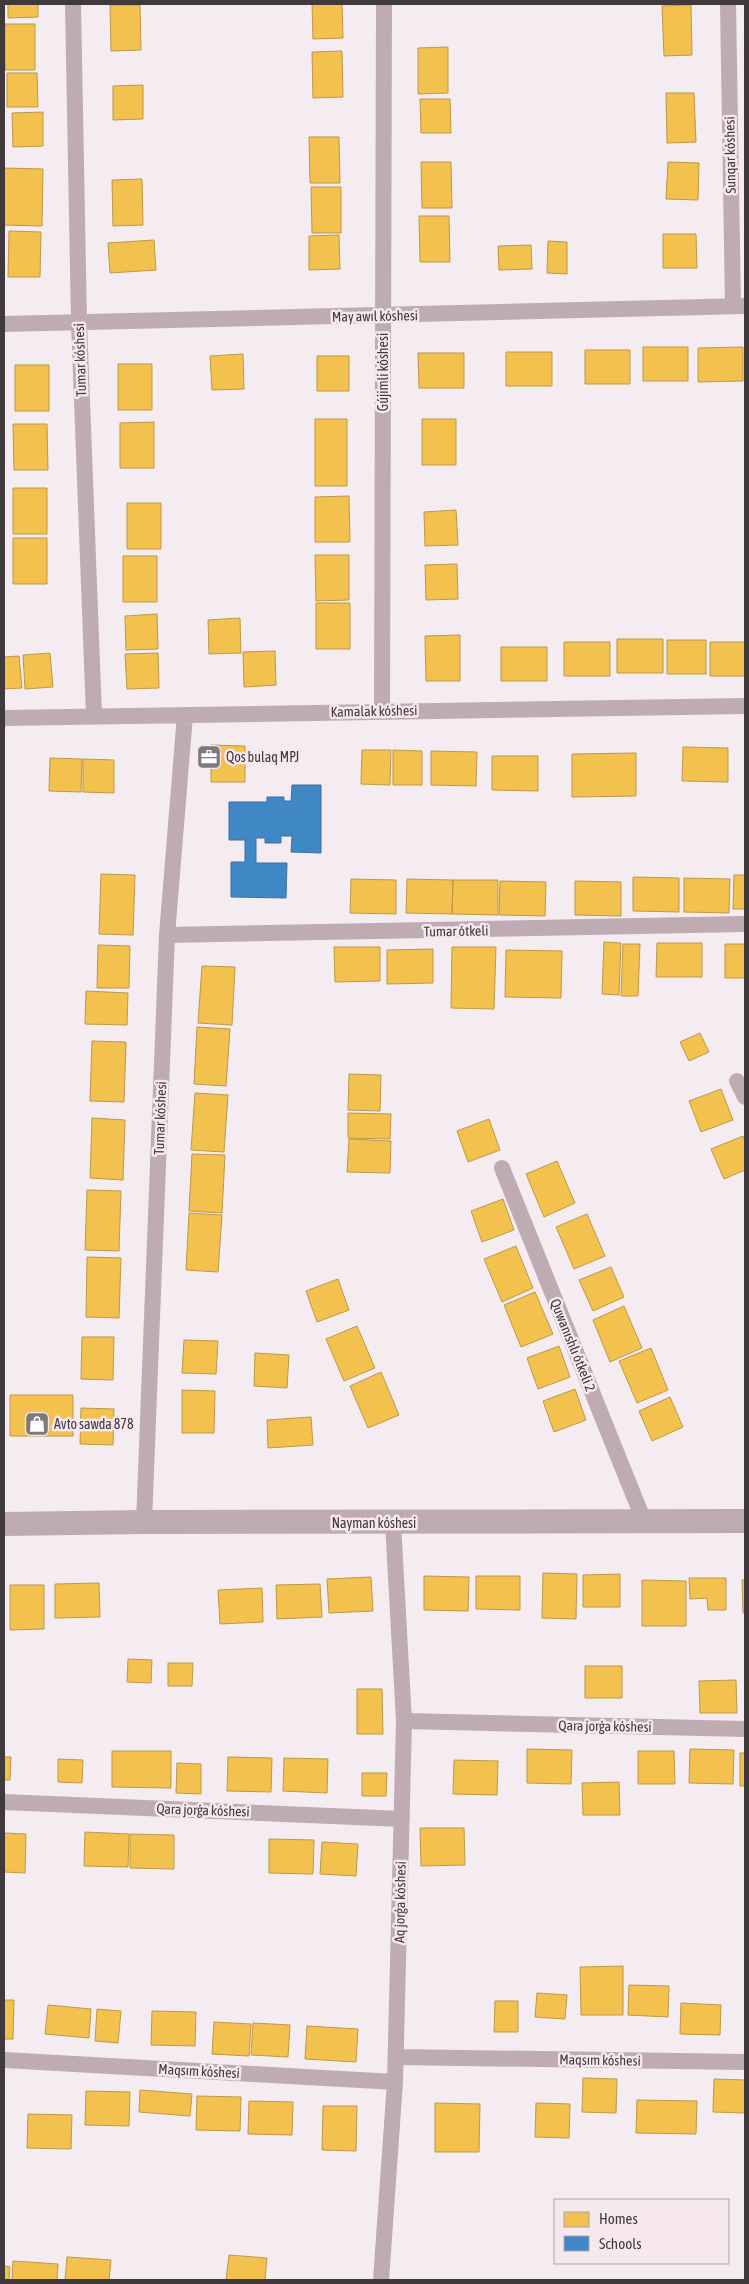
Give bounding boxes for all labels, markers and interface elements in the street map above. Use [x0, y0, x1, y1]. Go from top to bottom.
street label: Sunqar kóshesi [721, 116, 739, 194]
street label: May awıl kóshesi [332, 307, 418, 325]
street label: Tumar kóshesi [71, 323, 89, 397]
street label: Gújimli kóshesi [375, 333, 391, 411]
street label: Kamalak kóshesi [331, 702, 417, 720]
office icon: Qos bulaq MPJ [196, 744, 222, 770]
place label: Qos bulaq MPJ [226, 749, 299, 765]
street label: Tumar ótkeli [424, 922, 488, 940]
street label: Tumar kóshesi [151, 1081, 169, 1155]
street label: Quwanıshlı ótkeli 2 [547, 1296, 599, 1394]
shop icon: Avto sawda 878 [24, 1411, 50, 1437]
place label: Avto sawda 878 [54, 1416, 134, 1432]
street label: Nayman kóshesi [332, 1515, 416, 1531]
street label: Qara jorǵa kóshesi [558, 1717, 652, 1735]
street label: Qara jorǵa kóshesi [156, 1800, 250, 1820]
street label: Aq jorǵa kóshesi [391, 1861, 409, 1943]
street label: Maqsım kóshesi [559, 2051, 641, 2069]
street label: Maqsım kóshesi [158, 2061, 240, 2081]
legend [554, 2199, 729, 2264]
text: Homes [599, 2210, 638, 2227]
text: Schools [599, 2235, 642, 2252]

